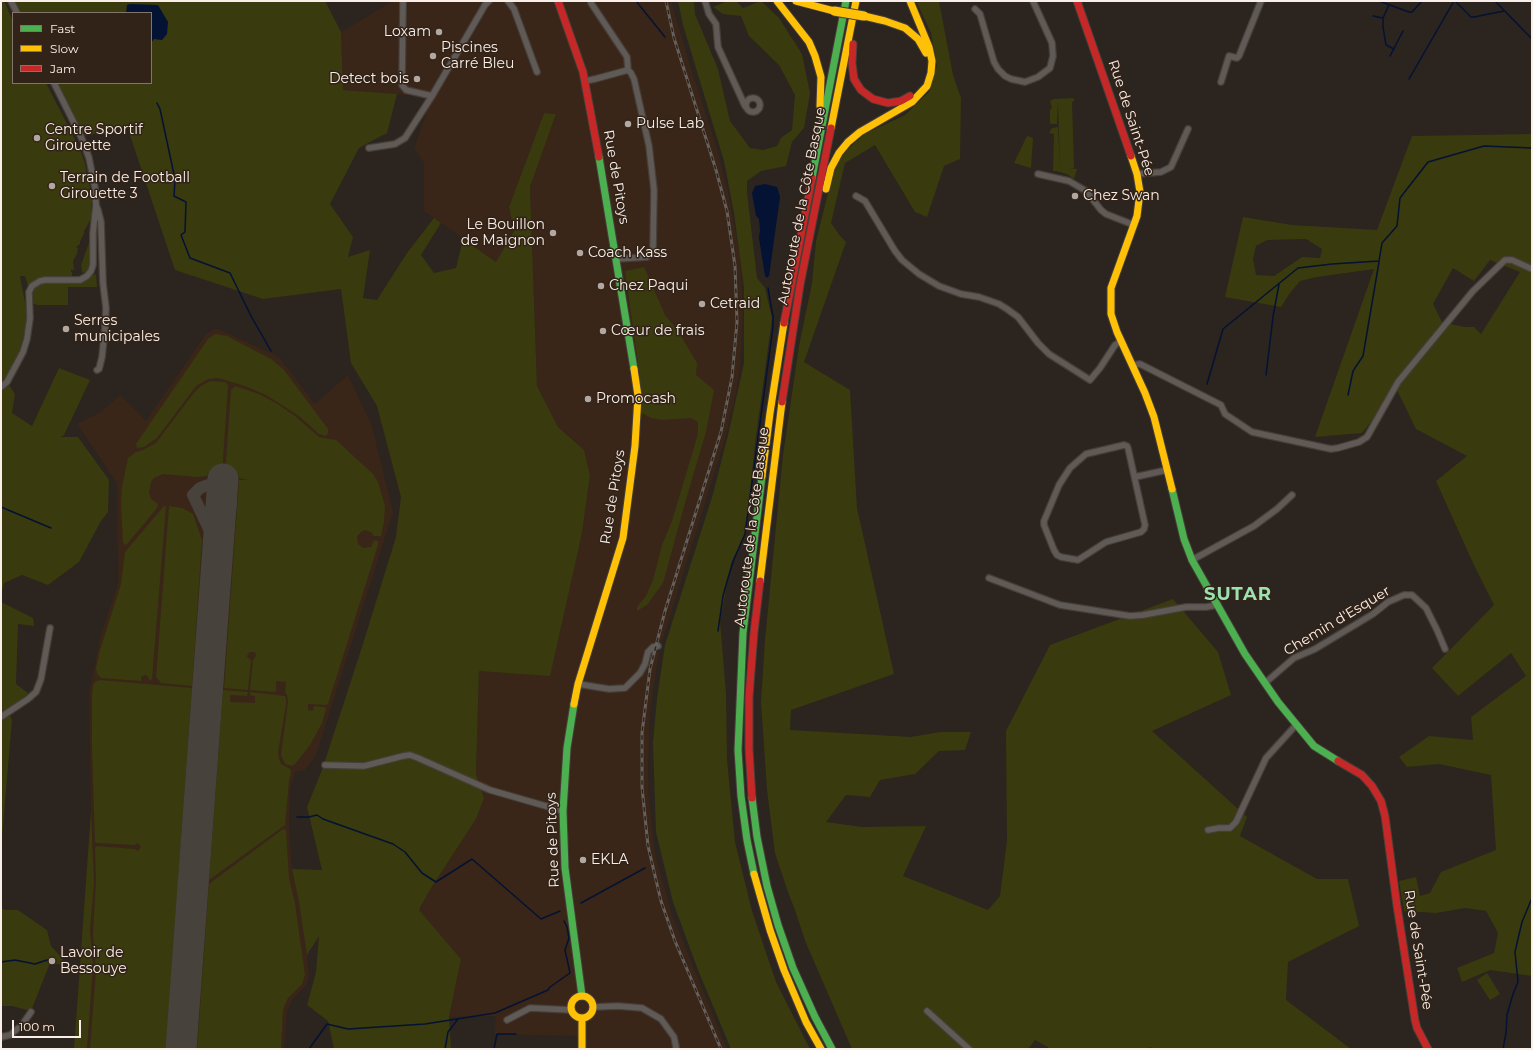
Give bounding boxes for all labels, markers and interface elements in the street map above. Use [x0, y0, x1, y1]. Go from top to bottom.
legend [12, 12, 152, 84]
text: Fast [50, 21, 75, 36]
place label: Loxam [384, 24, 431, 40]
marker: Loxam [434, 27, 444, 37]
place label: Piscines Carré Bleu [441, 40, 514, 72]
text: Slow [50, 41, 79, 56]
marker: Piscines Carré Bleu [428, 51, 438, 61]
street label: Rue de Saint-Pée [1104, 58, 1158, 178]
text: Jam [50, 61, 76, 76]
place label: Detect bois [329, 71, 409, 87]
marker: Detect bois [412, 74, 422, 84]
street label: Autoroute de la Côte Basque [775, 106, 829, 306]
place label: Pulse Lab [636, 116, 704, 132]
marker: Pulse Lab [623, 119, 633, 129]
place label: Centre Sportif Girouette [45, 122, 143, 154]
street label: Rue de Pitoys [599, 129, 633, 225]
marker: Centre Sportif Girouette [32, 133, 42, 143]
place label: Terrain de Football Girouette 3 [60, 170, 190, 202]
marker: Terrain de Football Girouette 3 [47, 181, 57, 191]
place label: Chez Swan [1083, 188, 1160, 204]
marker: Chez Swan [1070, 191, 1080, 201]
place label: Le Bouillon de Maignon [461, 217, 545, 250]
marker: Le Bouillon de Maignon [548, 228, 558, 238]
place label: Coach Kass [588, 245, 667, 261]
marker: Coach Kass [575, 248, 585, 258]
place label: Chez Paqui [609, 278, 688, 294]
marker: Chez Paqui [596, 281, 606, 291]
place label: Cetraid [710, 296, 760, 312]
marker: Cetraid [697, 299, 707, 309]
place label: Serres municipales [74, 313, 160, 346]
place label: Cœur de frais [611, 323, 705, 339]
marker: Serres municipales [61, 324, 71, 334]
marker: Cœur de frais [598, 326, 608, 336]
place label: Promocash [596, 391, 676, 407]
marker: Promocash [583, 394, 593, 404]
street label: Autoroute de la Côte Basque [731, 426, 773, 628]
street label: Rue de Pitoys [597, 449, 629, 545]
street label: Chemin d'Esquer [1281, 583, 1393, 659]
district label: SUTAR [1204, 584, 1272, 606]
street label: Rue de Pitoys [543, 792, 563, 888]
place label: EKLA [591, 852, 629, 868]
marker: EKLA [578, 855, 588, 865]
street label: Rue de Saint-Pée [1400, 889, 1436, 1011]
place label: Lavoir de Bessouye [60, 945, 127, 978]
marker: Lavoir de Bessouye [47, 956, 57, 966]
scale bar [14, 1012, 83, 1038]
text: 100 m [19, 1019, 55, 1034]

